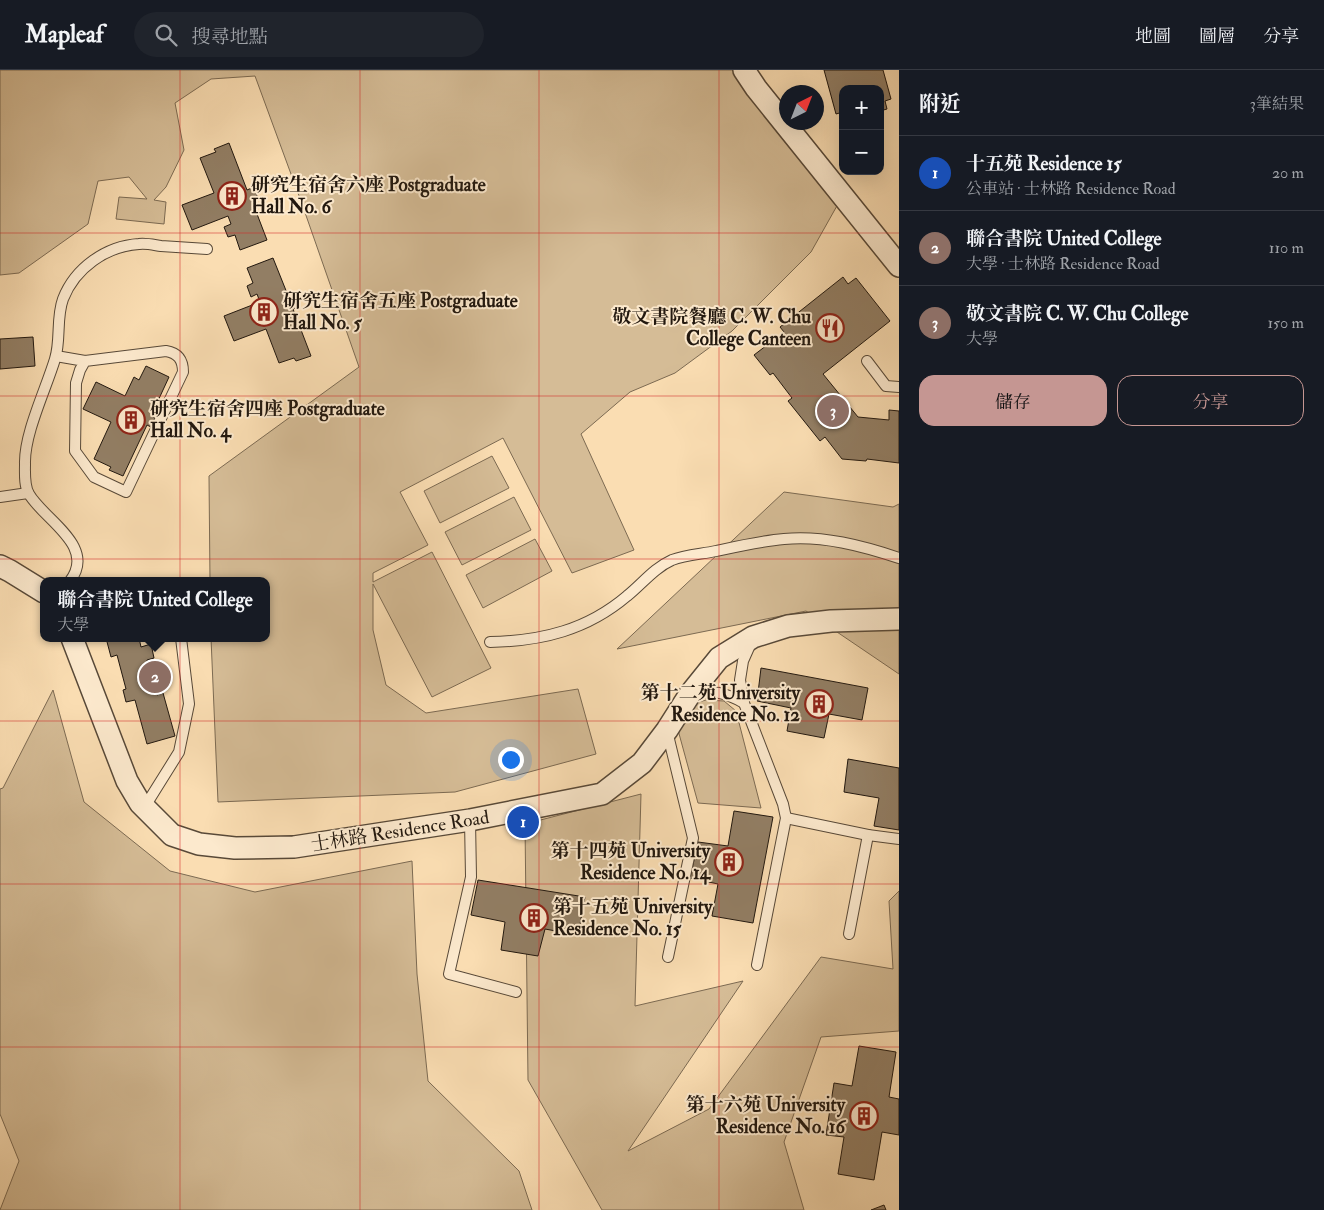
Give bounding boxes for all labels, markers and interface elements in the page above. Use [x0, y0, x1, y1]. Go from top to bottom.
search box [134, 12, 484, 57]
text: Mapleaf [25, 19, 104, 50]
icon: search [152, 21, 180, 49]
text: 搜尋地點 [192, 25, 268, 49]
text: 地圖 [1135, 25, 1171, 48]
text: 圖層 [1199, 25, 1235, 48]
text: 分享 [1263, 25, 1299, 48]
north arrow [779, 85, 824, 130]
map controls [839, 85, 884, 175]
button: + [839, 85, 884, 130]
text: 附近 [919, 91, 961, 118]
text: 3筆結果 [1250, 94, 1304, 114]
button: − [839, 130, 884, 175]
text: 十五苑 Residence 15 [966, 152, 1122, 176]
text: 1 [932, 163, 938, 183]
text: 20 m [1272, 163, 1304, 183]
place label: 研究生宿舍六座 Postgraduate Hall No. 6 [251, 173, 486, 219]
text: 公車站 · 士林路 Residence Road [966, 179, 1176, 199]
building icon: 研究生宿舍六座 Postgraduate Hall No. 6 [217, 181, 247, 211]
text: 聯合書院 United College [966, 227, 1162, 251]
text: 2 [931, 238, 939, 258]
text: 110 m [1269, 238, 1304, 258]
text: 大學 · 士林路 Residence Road [966, 254, 1160, 274]
place label: 研究生宿舍五座 Postgraduate Hall No. 5 [283, 289, 518, 335]
building icon: 研究生宿舍五座 Postgraduate Hall No. 5 [249, 297, 279, 327]
text: 敬文書院 C. W. Chu College [966, 302, 1189, 326]
place label: 敬文書院餐廳 C. W. Chu College Canteen [612, 305, 811, 352]
restaurant icon: 敬文書院餐廳 C. W. Chu College Canteen [815, 313, 845, 343]
text: 3 [932, 313, 938, 333]
text: 150 m [1267, 313, 1304, 333]
text: 大學 [966, 329, 998, 349]
button: 儲存 [919, 375, 1107, 426]
button: 分享 [1117, 375, 1304, 426]
pin: 3 [817, 392, 849, 430]
place label: 研究生宿舍四座 Postgraduate Hall No. 4 [150, 397, 385, 443]
building icon: 研究生宿舍四座 Postgraduate Hall No. 4 [116, 405, 146, 435]
popup [40, 577, 270, 642]
text: 聯合書院 United College [57, 588, 253, 612]
text: 大學 [57, 615, 89, 635]
pin: 2 [139, 658, 171, 696]
place label: 第十二苑 University Residence No. 12 [641, 681, 801, 727]
building icon: 第十二苑 University Residence No. 12 [804, 689, 834, 719]
your location [498, 747, 524, 773]
pin: 1 [507, 803, 539, 841]
street label: 士林路 Residence Road [309, 805, 492, 857]
place label: 第十四苑 University Residence No. 14 [551, 839, 712, 885]
building icon: 第十四苑 University Residence No. 14 [714, 847, 744, 877]
place label: 第十五苑 University Residence No. 15 [553, 895, 713, 941]
building icon: 第十五苑 University Residence No. 15 [519, 903, 549, 933]
place label: 第十六苑 University Residence No. 16 [686, 1093, 846, 1139]
building icon: 第十六苑 University Residence No. 16 [849, 1101, 879, 1131]

